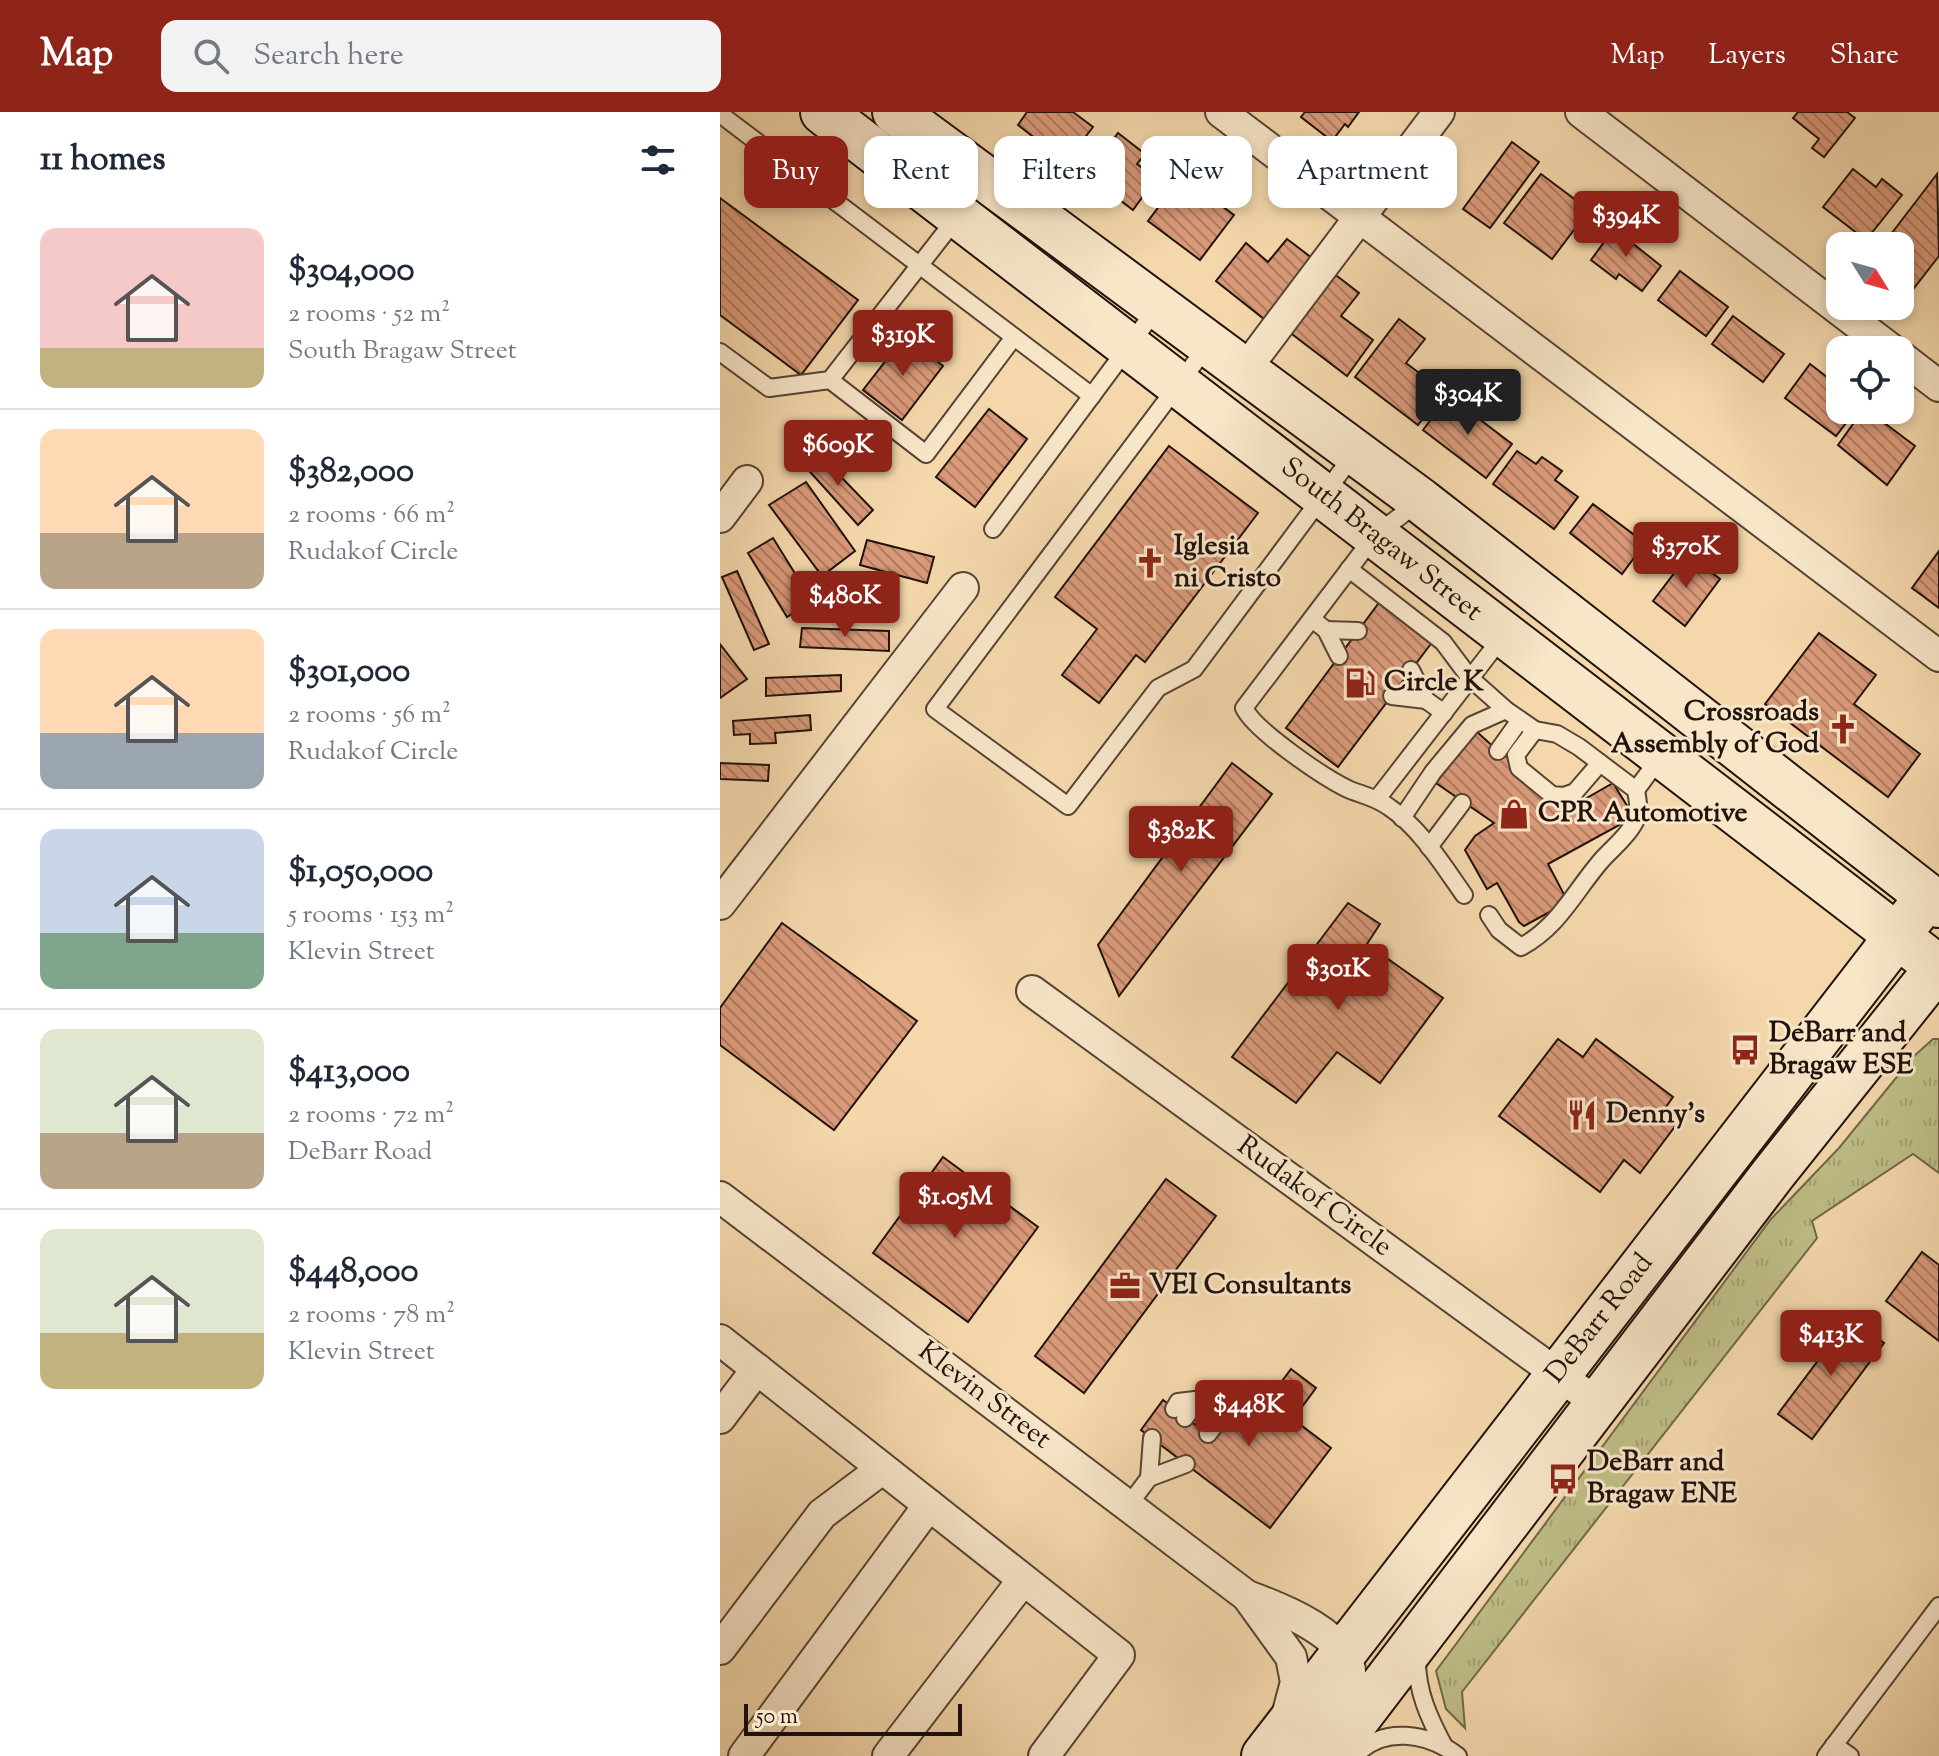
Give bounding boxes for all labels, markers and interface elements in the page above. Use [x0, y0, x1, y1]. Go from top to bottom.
search box [161, 20, 721, 92]
text: Map [40, 29, 113, 83]
icon: search [189, 34, 233, 78]
text: Search here [253, 35, 404, 78]
text: Map [1611, 36, 1664, 76]
text: Layers [1708, 36, 1786, 76]
text: Share [1830, 36, 1899, 76]
text: 11 homes [40, 136, 166, 185]
chip: Buy [744, 136, 848, 208]
chip: Rent [864, 136, 978, 208]
chip: Filters [994, 136, 1125, 208]
chip: New [1141, 136, 1252, 208]
chip: Apartment [1268, 136, 1457, 208]
icon: filters [636, 138, 680, 182]
pin: $394K [1570, 191, 1682, 259]
text: $394K [1592, 198, 1660, 235]
north arrow [1826, 232, 1914, 320]
map controls [1826, 232, 1914, 424]
text: $304,000 [288, 247, 414, 296]
icon: home [104, 260, 200, 356]
text: 2 rooms · 52 m² [288, 296, 450, 333]
pin: $319K [847, 310, 959, 378]
text: $319K [871, 317, 935, 354]
text: South Bragaw Street [288, 333, 517, 370]
button: locate [1826, 336, 1914, 424]
pin: $304K [1412, 369, 1524, 437]
text: $304K [1434, 376, 1502, 413]
pin: $609K [782, 420, 894, 488]
text: $609K [802, 427, 874, 464]
text: $382,000 [288, 448, 414, 497]
street label: South Bragaw Street [1272, 448, 1491, 632]
icon: home [104, 461, 200, 557]
text: 2 rooms · 66 m² [288, 497, 455, 534]
pin: $370K [1630, 522, 1742, 590]
place label: Iglesia ni Cristo [1174, 527, 1281, 599]
text: $370K [1651, 529, 1721, 566]
text: Rudakof Circle [288, 534, 458, 571]
church icon: Iglesia ni Cristo [1133, 546, 1167, 580]
pin: $480K [789, 571, 901, 639]
text: $480K [809, 578, 881, 615]
text: $301,000 [288, 648, 410, 697]
icon: home [104, 661, 200, 757]
place label: Circle K [1384, 663, 1485, 703]
fuel station icon: Circle K [1343, 666, 1377, 700]
place label: Crossroads Assembly of God [1611, 693, 1819, 765]
text: 2 rooms · 56 m² [288, 697, 451, 734]
church icon: Crossroads Assembly of God [1826, 712, 1860, 746]
text: Rudakof Circle [288, 734, 458, 771]
place label: CPR Automotive [1538, 794, 1748, 834]
shop icon: CPR Automotive [1497, 797, 1531, 831]
pin: $382K [1125, 806, 1237, 874]
text: $382K [1147, 813, 1215, 850]
text: $1,050,000 [288, 848, 433, 897]
icon: home [104, 861, 200, 957]
text: 5 rooms · 153 m² [288, 897, 454, 934]
text: Klevin Street [288, 934, 435, 971]
pin: $301K [1282, 944, 1394, 1012]
text: $301K [1305, 951, 1371, 988]
place label: DeBarr and Bragaw ESE [1769, 1014, 1913, 1086]
bus stop icon: DeBarr and Bragaw ESE [1728, 1033, 1762, 1067]
text: $413,000 [288, 1048, 410, 1097]
icon: home [104, 1061, 200, 1157]
place label: Denny's [1606, 1095, 1705, 1135]
text: 2 rooms · 72 m² [288, 1097, 454, 1134]
restaurant icon: Denny's [1565, 1098, 1599, 1132]
street label: Rudakof Circle [1228, 1127, 1400, 1267]
text: DeBarr Road [288, 1134, 432, 1171]
pin: $1.05M [890, 1172, 1020, 1240]
text: $1.05M [917, 1179, 993, 1216]
street label: DeBarr Road [1536, 1245, 1664, 1393]
text: $448,000 [288, 1248, 419, 1297]
icon: home [104, 1261, 200, 1357]
place label: VEI Consultants [1149, 1266, 1351, 1306]
office icon: VEI Consultants [1108, 1269, 1142, 1303]
text: 2 rooms · 78 m² [288, 1297, 455, 1334]
pin: $413K [1775, 1310, 1887, 1378]
text: $413K [1798, 1317, 1864, 1354]
street label: Klevin Street [909, 1333, 1059, 1460]
text: Klevin Street [288, 1334, 435, 1371]
pin: $448K [1193, 1380, 1305, 1448]
text: $448K [1213, 1387, 1285, 1424]
place label: DeBarr and Bragaw ENE [1587, 1443, 1737, 1515]
bus stop icon: DeBarr and Bragaw ENE [1546, 1462, 1580, 1496]
scale bar [744, 1700, 962, 1736]
text: 50 m [756, 1702, 798, 1734]

